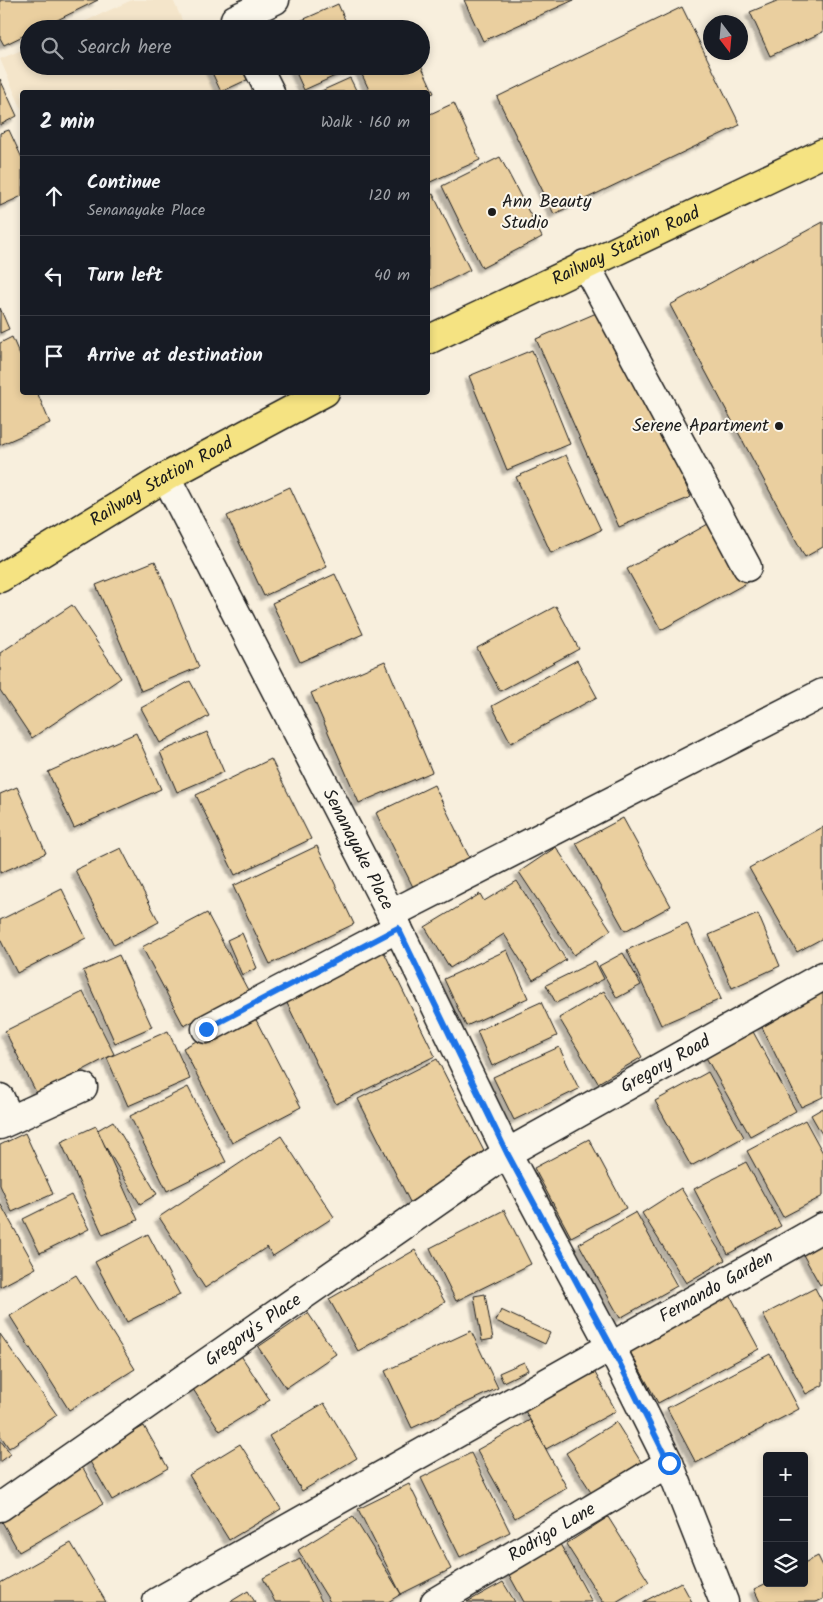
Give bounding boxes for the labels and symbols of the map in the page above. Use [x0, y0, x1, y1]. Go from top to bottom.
north arrow [703, 15, 748, 60]
place label: Ann Beauty Studio [502, 188, 592, 238]
street label: Railway Station Road [547, 198, 706, 294]
marker: Ann Beauty Studio [486, 206, 498, 218]
place label: Serene Apartment [632, 412, 770, 441]
marker: Serene Apartment [773, 420, 785, 432]
street label: Railway Station Road [84, 429, 239, 535]
street label: Senanayake Place [314, 784, 401, 915]
route end [195, 1018, 218, 1041]
street label: Gregory Road [615, 1027, 717, 1101]
street label: Fernando Garden [654, 1243, 779, 1331]
street label: Gregory's Place [199, 1286, 308, 1374]
route start [658, 1452, 681, 1475]
street label: Rodrigo Lane [502, 1495, 601, 1570]

